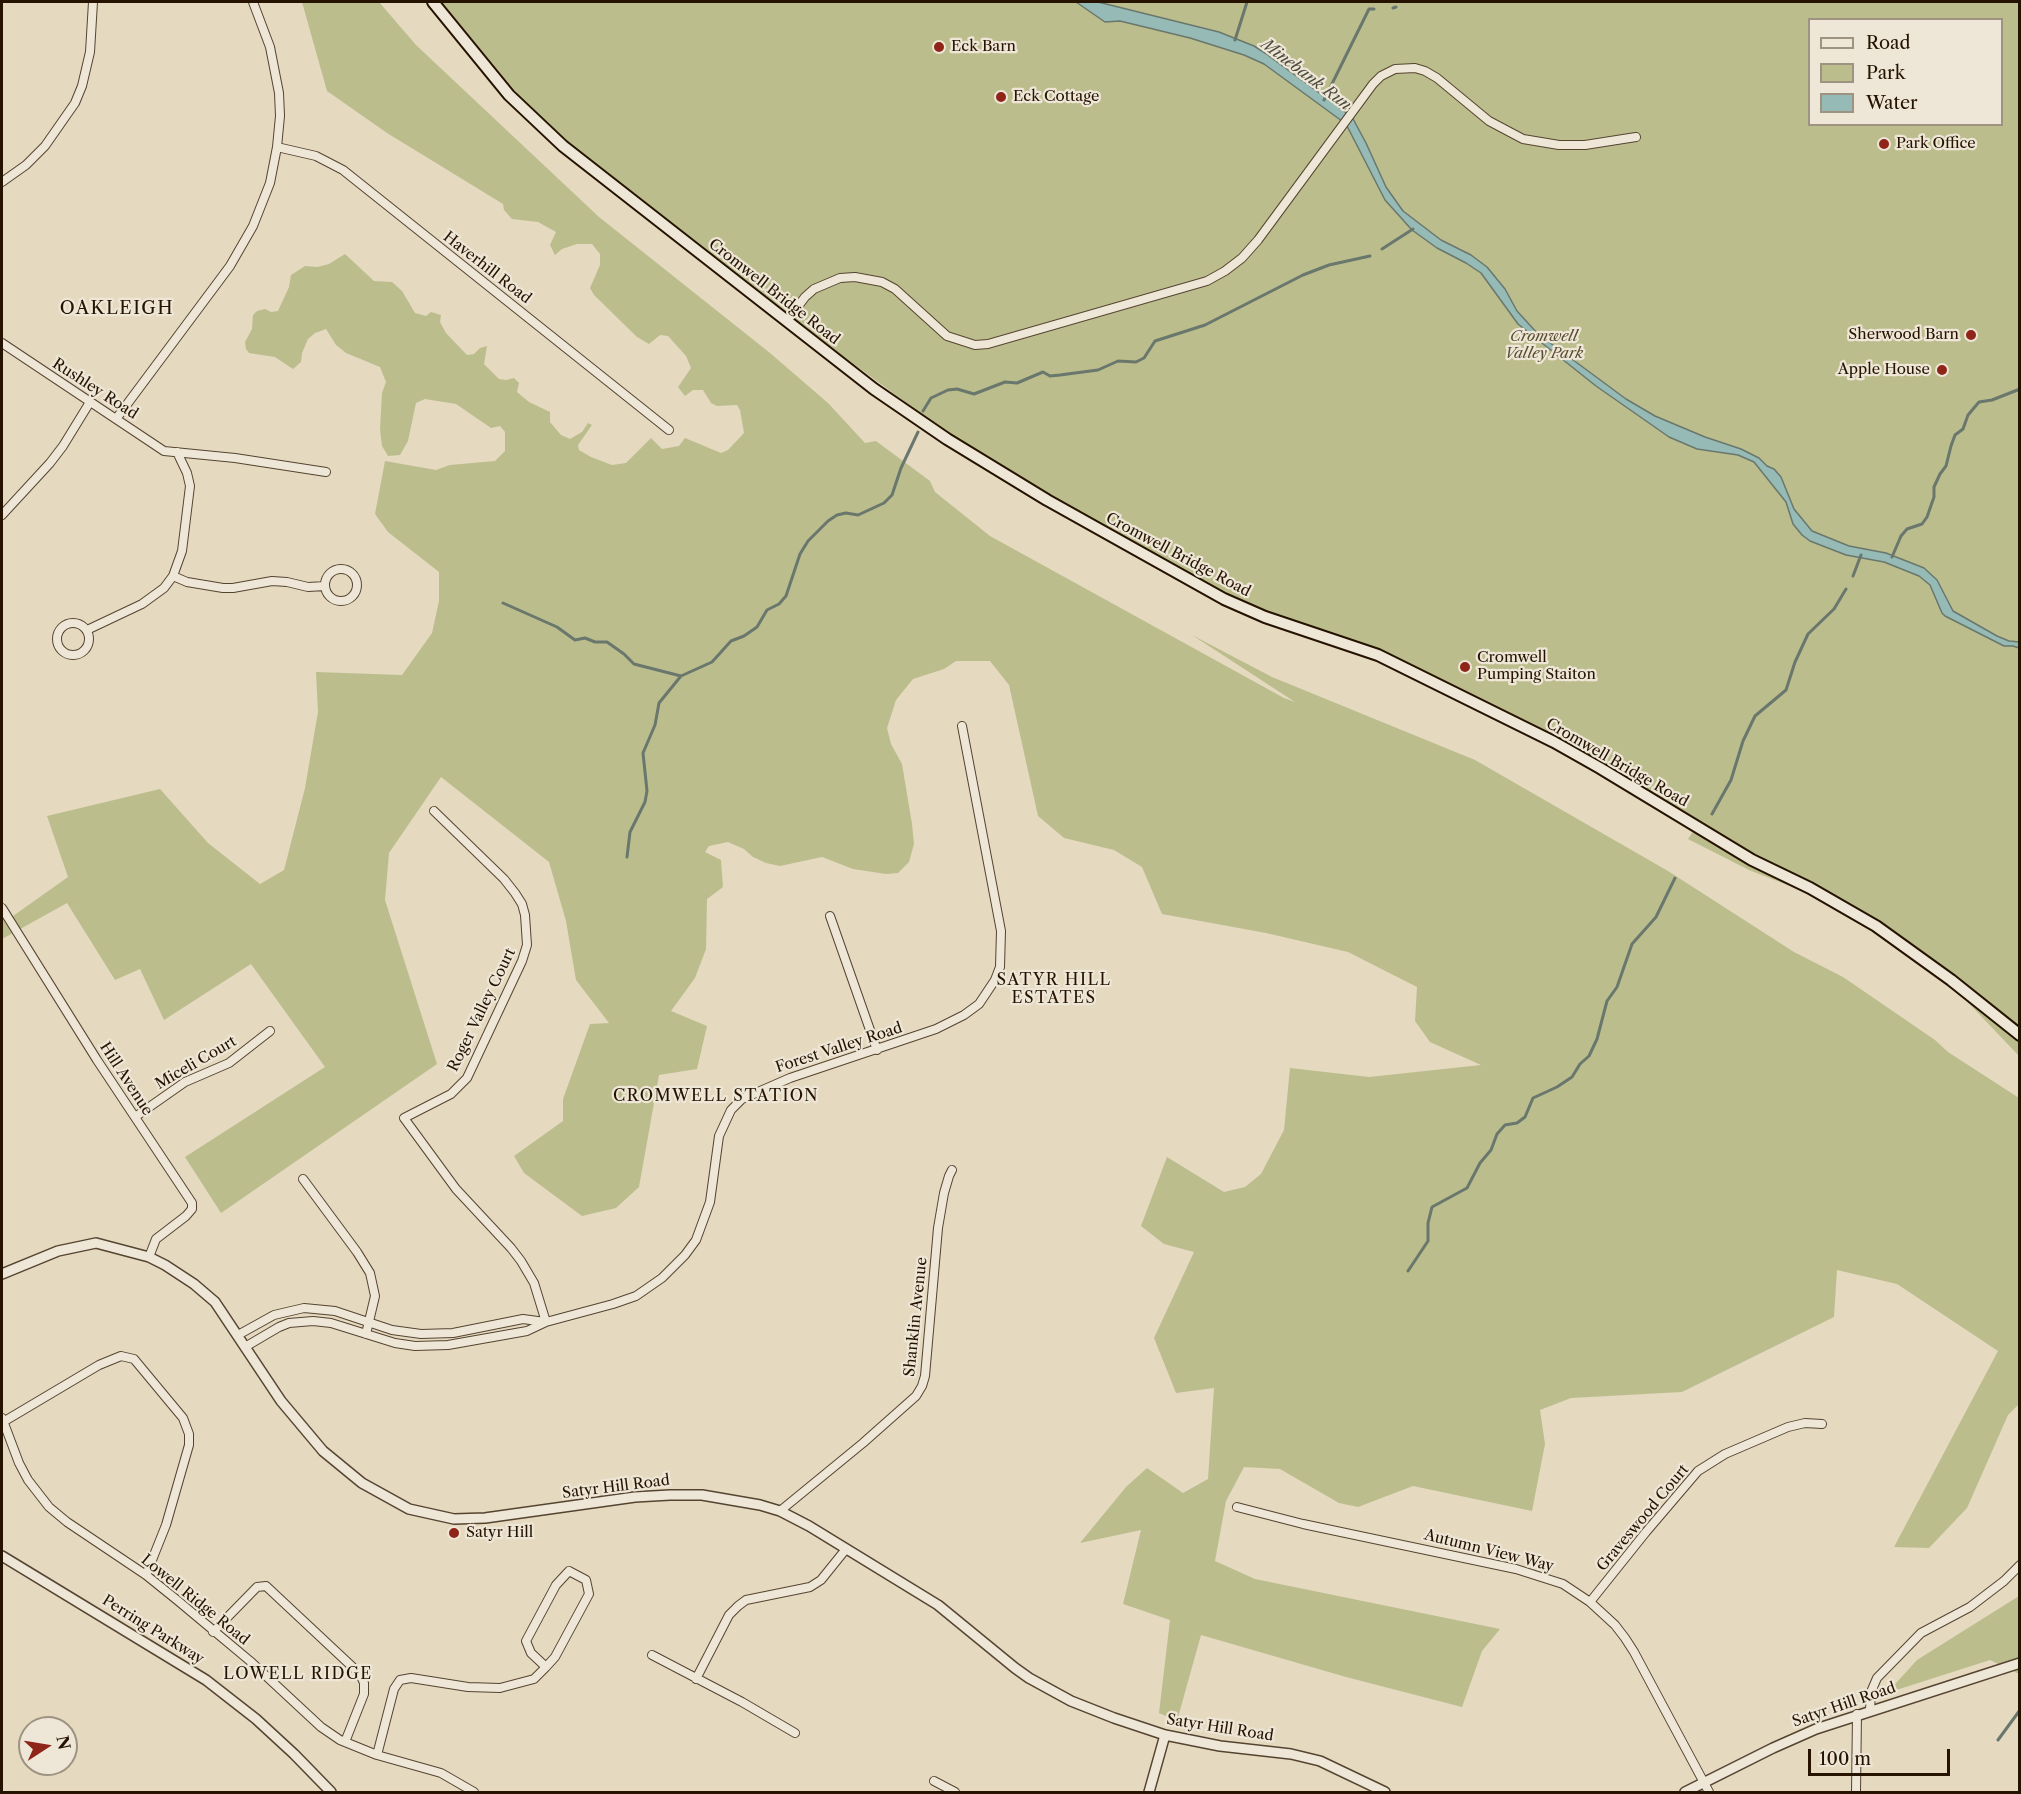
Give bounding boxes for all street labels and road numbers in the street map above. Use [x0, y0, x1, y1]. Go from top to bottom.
street label: Haverhill Road [439, 228, 535, 308]
street label: Cromwell Bridge Road [705, 235, 843, 349]
street label: Rushley Road [49, 355, 141, 423]
street label: Cromwell Bridge Road [1102, 509, 1254, 601]
street label: Cromwell Bridge Road [1543, 715, 1691, 811]
street label: Roger Valley Court [444, 945, 520, 1075]
street label: Forest Valley Road [773, 1019, 905, 1077]
street label: Miceli Court [152, 1033, 240, 1093]
street label: Hill Avenue [96, 1039, 156, 1119]
street label: Shanklin Avenue [901, 1256, 931, 1378]
street label: Graveswood Court [1593, 1461, 1693, 1575]
street label: Satyr Hill Road [561, 1471, 671, 1503]
street label: Autumn View Way [1422, 1526, 1556, 1576]
street label: Lowell Ridge Road [137, 1551, 253, 1649]
street label: Perring Parkway [99, 1591, 207, 1669]
street label: Satyr Hill Road [1790, 1679, 1898, 1731]
street label: Satyr Hill Road [1165, 1711, 1275, 1745]

